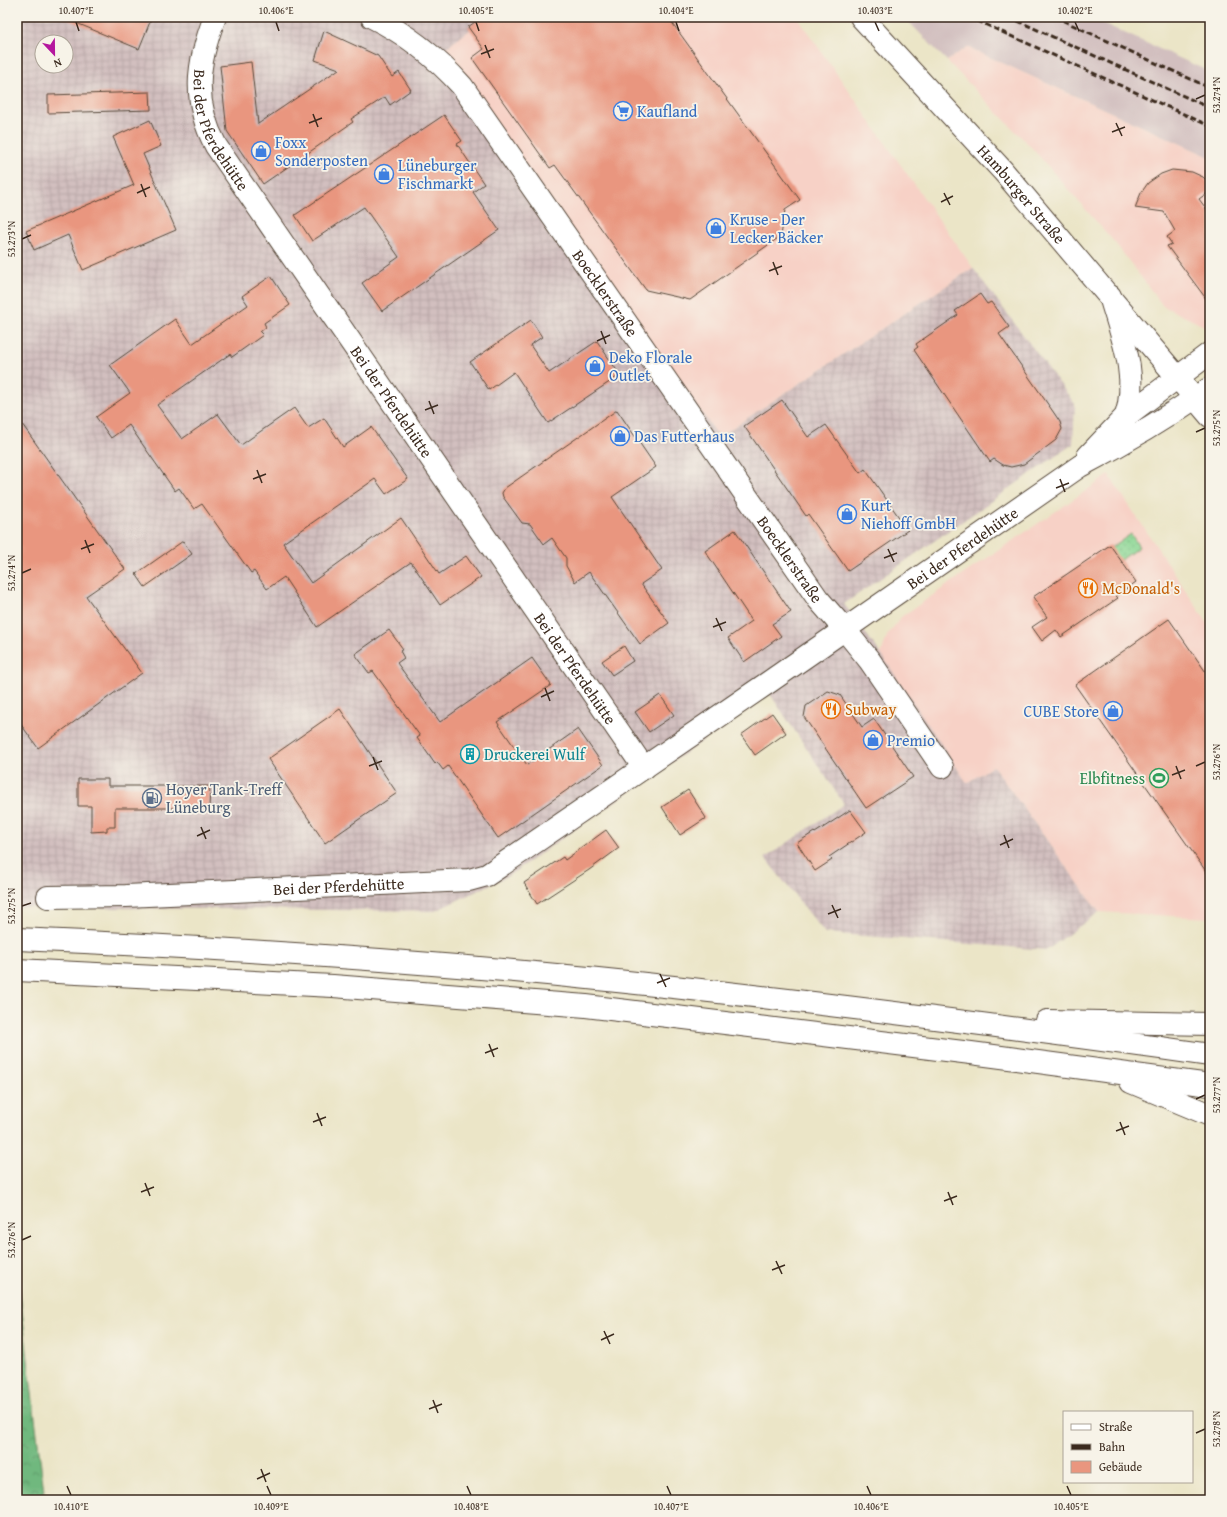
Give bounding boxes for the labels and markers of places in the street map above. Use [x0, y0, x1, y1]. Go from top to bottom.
place label: Kaufland [637, 99, 698, 123]
supermarket icon: Kaufland [612, 100, 634, 122]
place label: Foxx Sonderposten [275, 130, 368, 172]
shop icon: Foxx Sonderposten [250, 140, 272, 162]
place label: Lüneburger Fischmarkt [398, 153, 477, 195]
shop icon: Lüneburger Fischmarkt [373, 163, 395, 185]
place label: Kruse - Der Lecker Bäcker [730, 207, 823, 249]
shop icon: Kruse - Der Lecker Bäcker [705, 217, 727, 239]
place label: Deko Florale Outlet [609, 345, 692, 387]
shop icon: Deko Florale Outlet [584, 355, 606, 377]
place label: Das Futterhaus [634, 424, 735, 448]
shop icon: Das Futterhaus [609, 425, 631, 447]
place label: Kurt Niehoff GmbH [861, 493, 956, 535]
shop icon: Kurt Niehoff GmbH [836, 503, 858, 525]
place label: McDonald's [1102, 576, 1180, 600]
restaurant icon: McDonald's [1077, 577, 1099, 599]
place label: Subway [845, 697, 896, 721]
restaurant icon: Subway [820, 698, 842, 720]
place label: CUBE Store [1024, 699, 1099, 723]
shop icon: CUBE Store [1102, 700, 1124, 722]
place label: Premio [887, 728, 935, 752]
shop icon: Premio [862, 729, 884, 751]
place label: Druckerei Wulf [484, 742, 587, 766]
building icon: Druckerei Wulf [459, 743, 481, 765]
place label: Elbfitness [1080, 766, 1145, 790]
sports icon: Elbfitness [1148, 767, 1170, 789]
place label: Hoyer Tank-Treff Lüneburg [166, 777, 283, 819]
fuel station icon: Hoyer Tank-Treff Lüneburg [141, 787, 163, 809]

